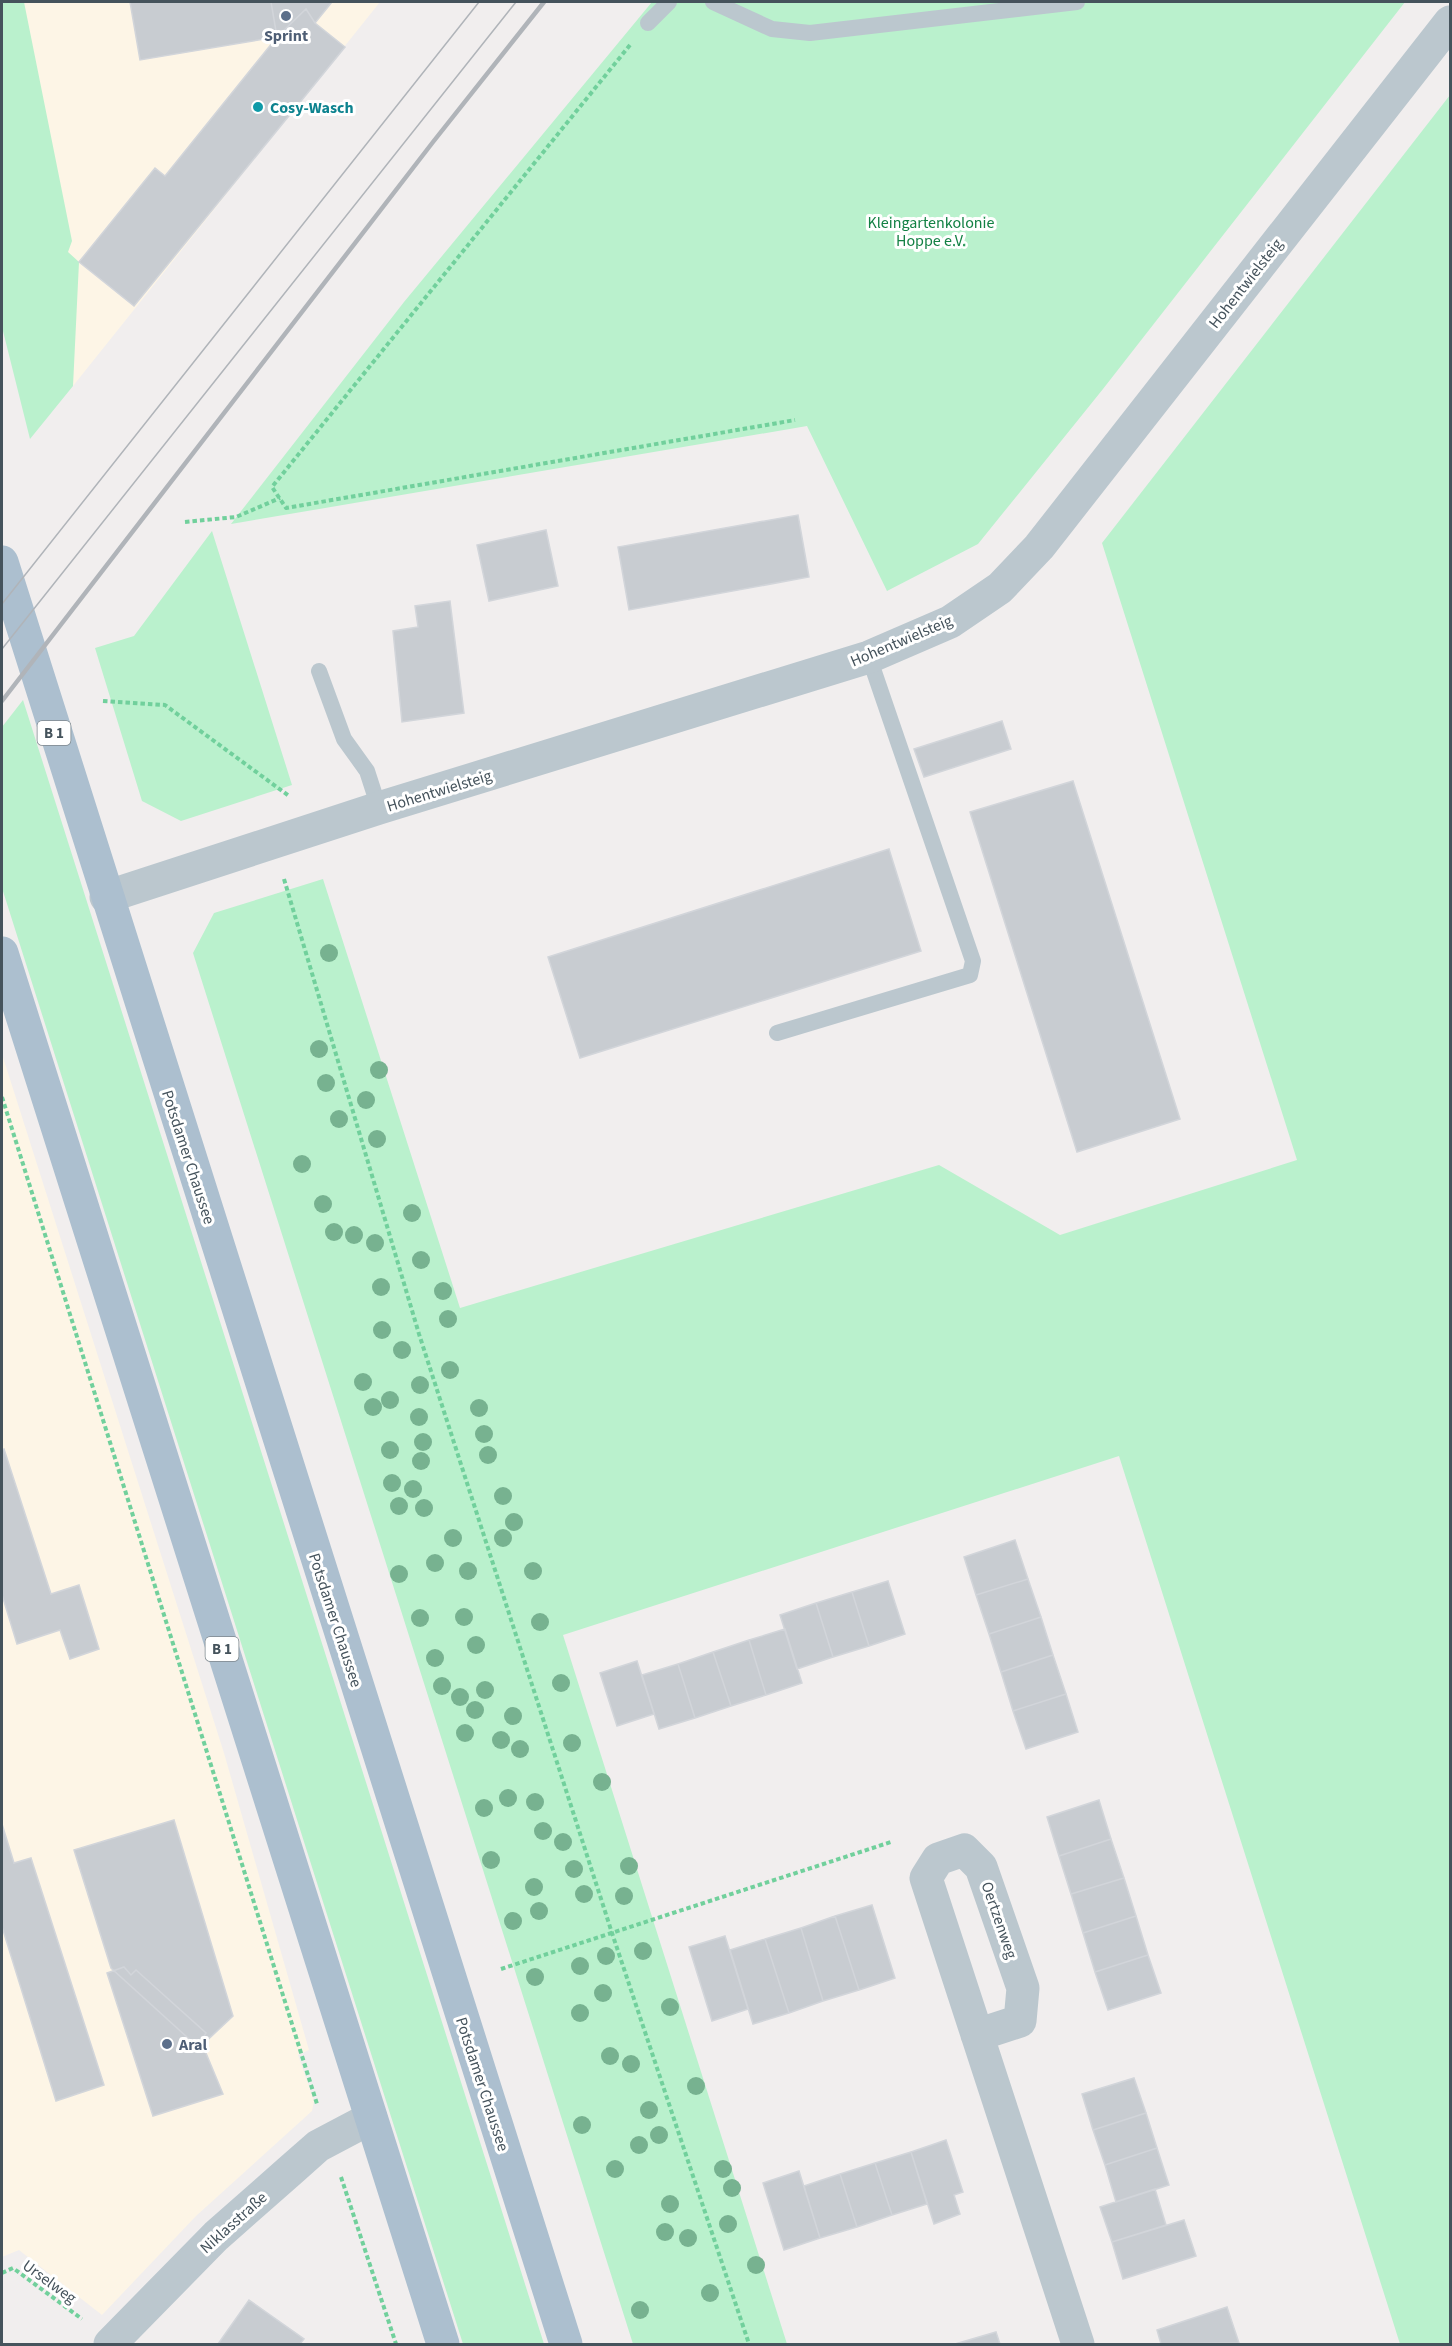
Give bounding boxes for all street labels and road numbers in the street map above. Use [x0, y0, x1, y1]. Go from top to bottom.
street label: Hohentwielsteig [1204, 234, 1288, 333]
street label: Hohentwielsteig [847, 610, 956, 672]
road number: B 1 [38, 721, 70, 745]
street label: Hohentwielsteig [384, 765, 495, 817]
street label: Potsdamer Chaussee [156, 1087, 220, 1227]
street label: Potsdamer Chaussee [303, 1550, 367, 1690]
road number: B 1 [206, 1637, 238, 1661]
street label: Oertzenweg [976, 1879, 1023, 1962]
street label: Potsdamer Chaussee [450, 2014, 514, 2154]
street label: Niklasstraße [195, 2187, 272, 2259]
street label: Urselweg [18, 2255, 81, 2309]

